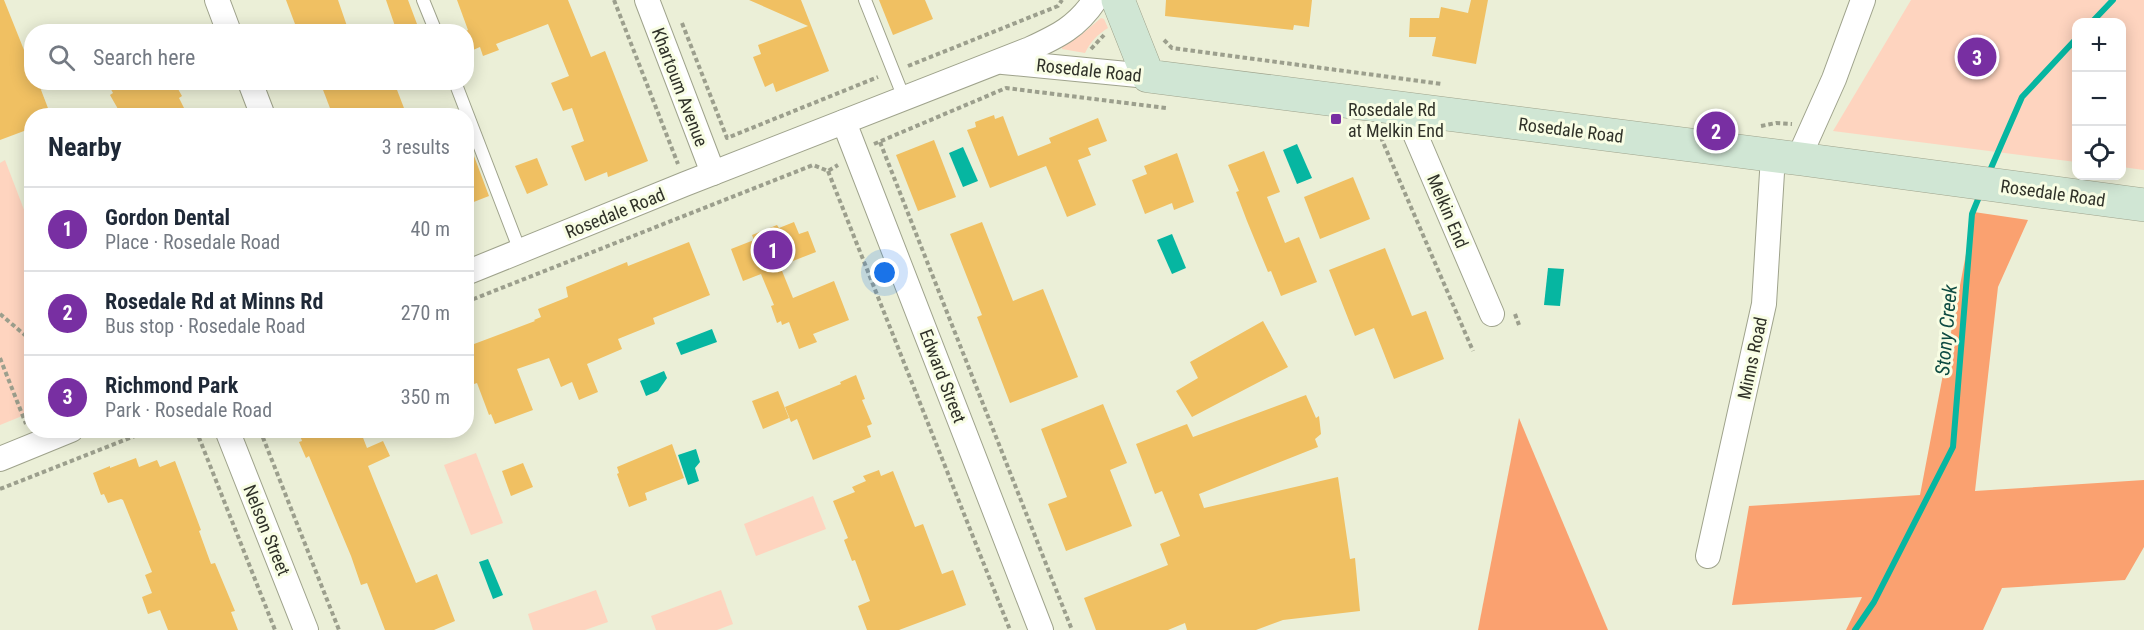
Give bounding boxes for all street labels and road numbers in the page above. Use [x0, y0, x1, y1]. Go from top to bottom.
street label: Khartoum Avenue [648, 25, 712, 149]
street label: Rosedale Road [1035, 54, 1143, 86]
street label: Rosedale Road [1517, 113, 1625, 147]
street label: Melkin End [1423, 171, 1473, 251]
street label: Rosedale Road [1999, 175, 2107, 211]
street label: Rosedale Road [562, 183, 668, 243]
street label: Minns Road [1733, 315, 1771, 401]
street label: Edward Street [916, 326, 970, 426]
street label: Nelson Street [239, 482, 295, 578]

